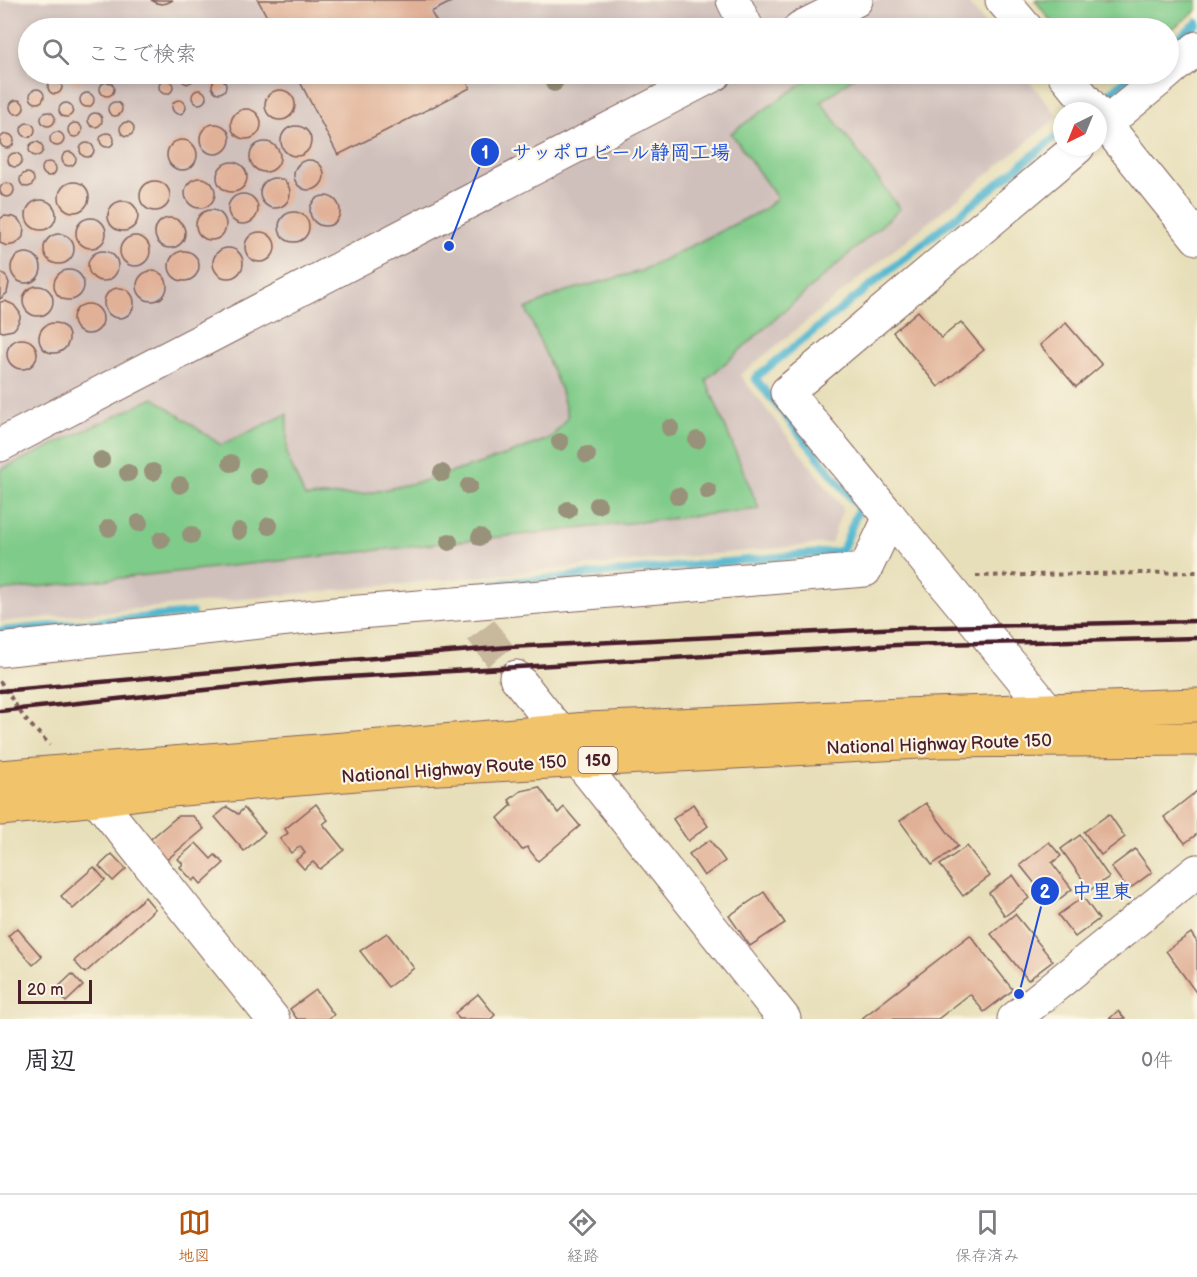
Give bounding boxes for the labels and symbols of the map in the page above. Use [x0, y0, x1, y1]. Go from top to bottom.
north arrow [1053, 102, 1107, 156]
callout: サッポロビール静岡工場 [470, 133, 743, 171]
text: サッポロビール静岡工場 [512, 141, 730, 165]
text: 1 [481, 143, 489, 164]
street label: National Highway Route 150 [826, 730, 1052, 759]
road number: 150 [578, 747, 618, 773]
street label: National Highway Route 150 [341, 751, 567, 788]
callout: 中里東 [1030, 872, 1144, 910]
text: 中里東 [1072, 880, 1132, 904]
text: 2 [1040, 882, 1051, 903]
scale bar [18, 977, 92, 1004]

